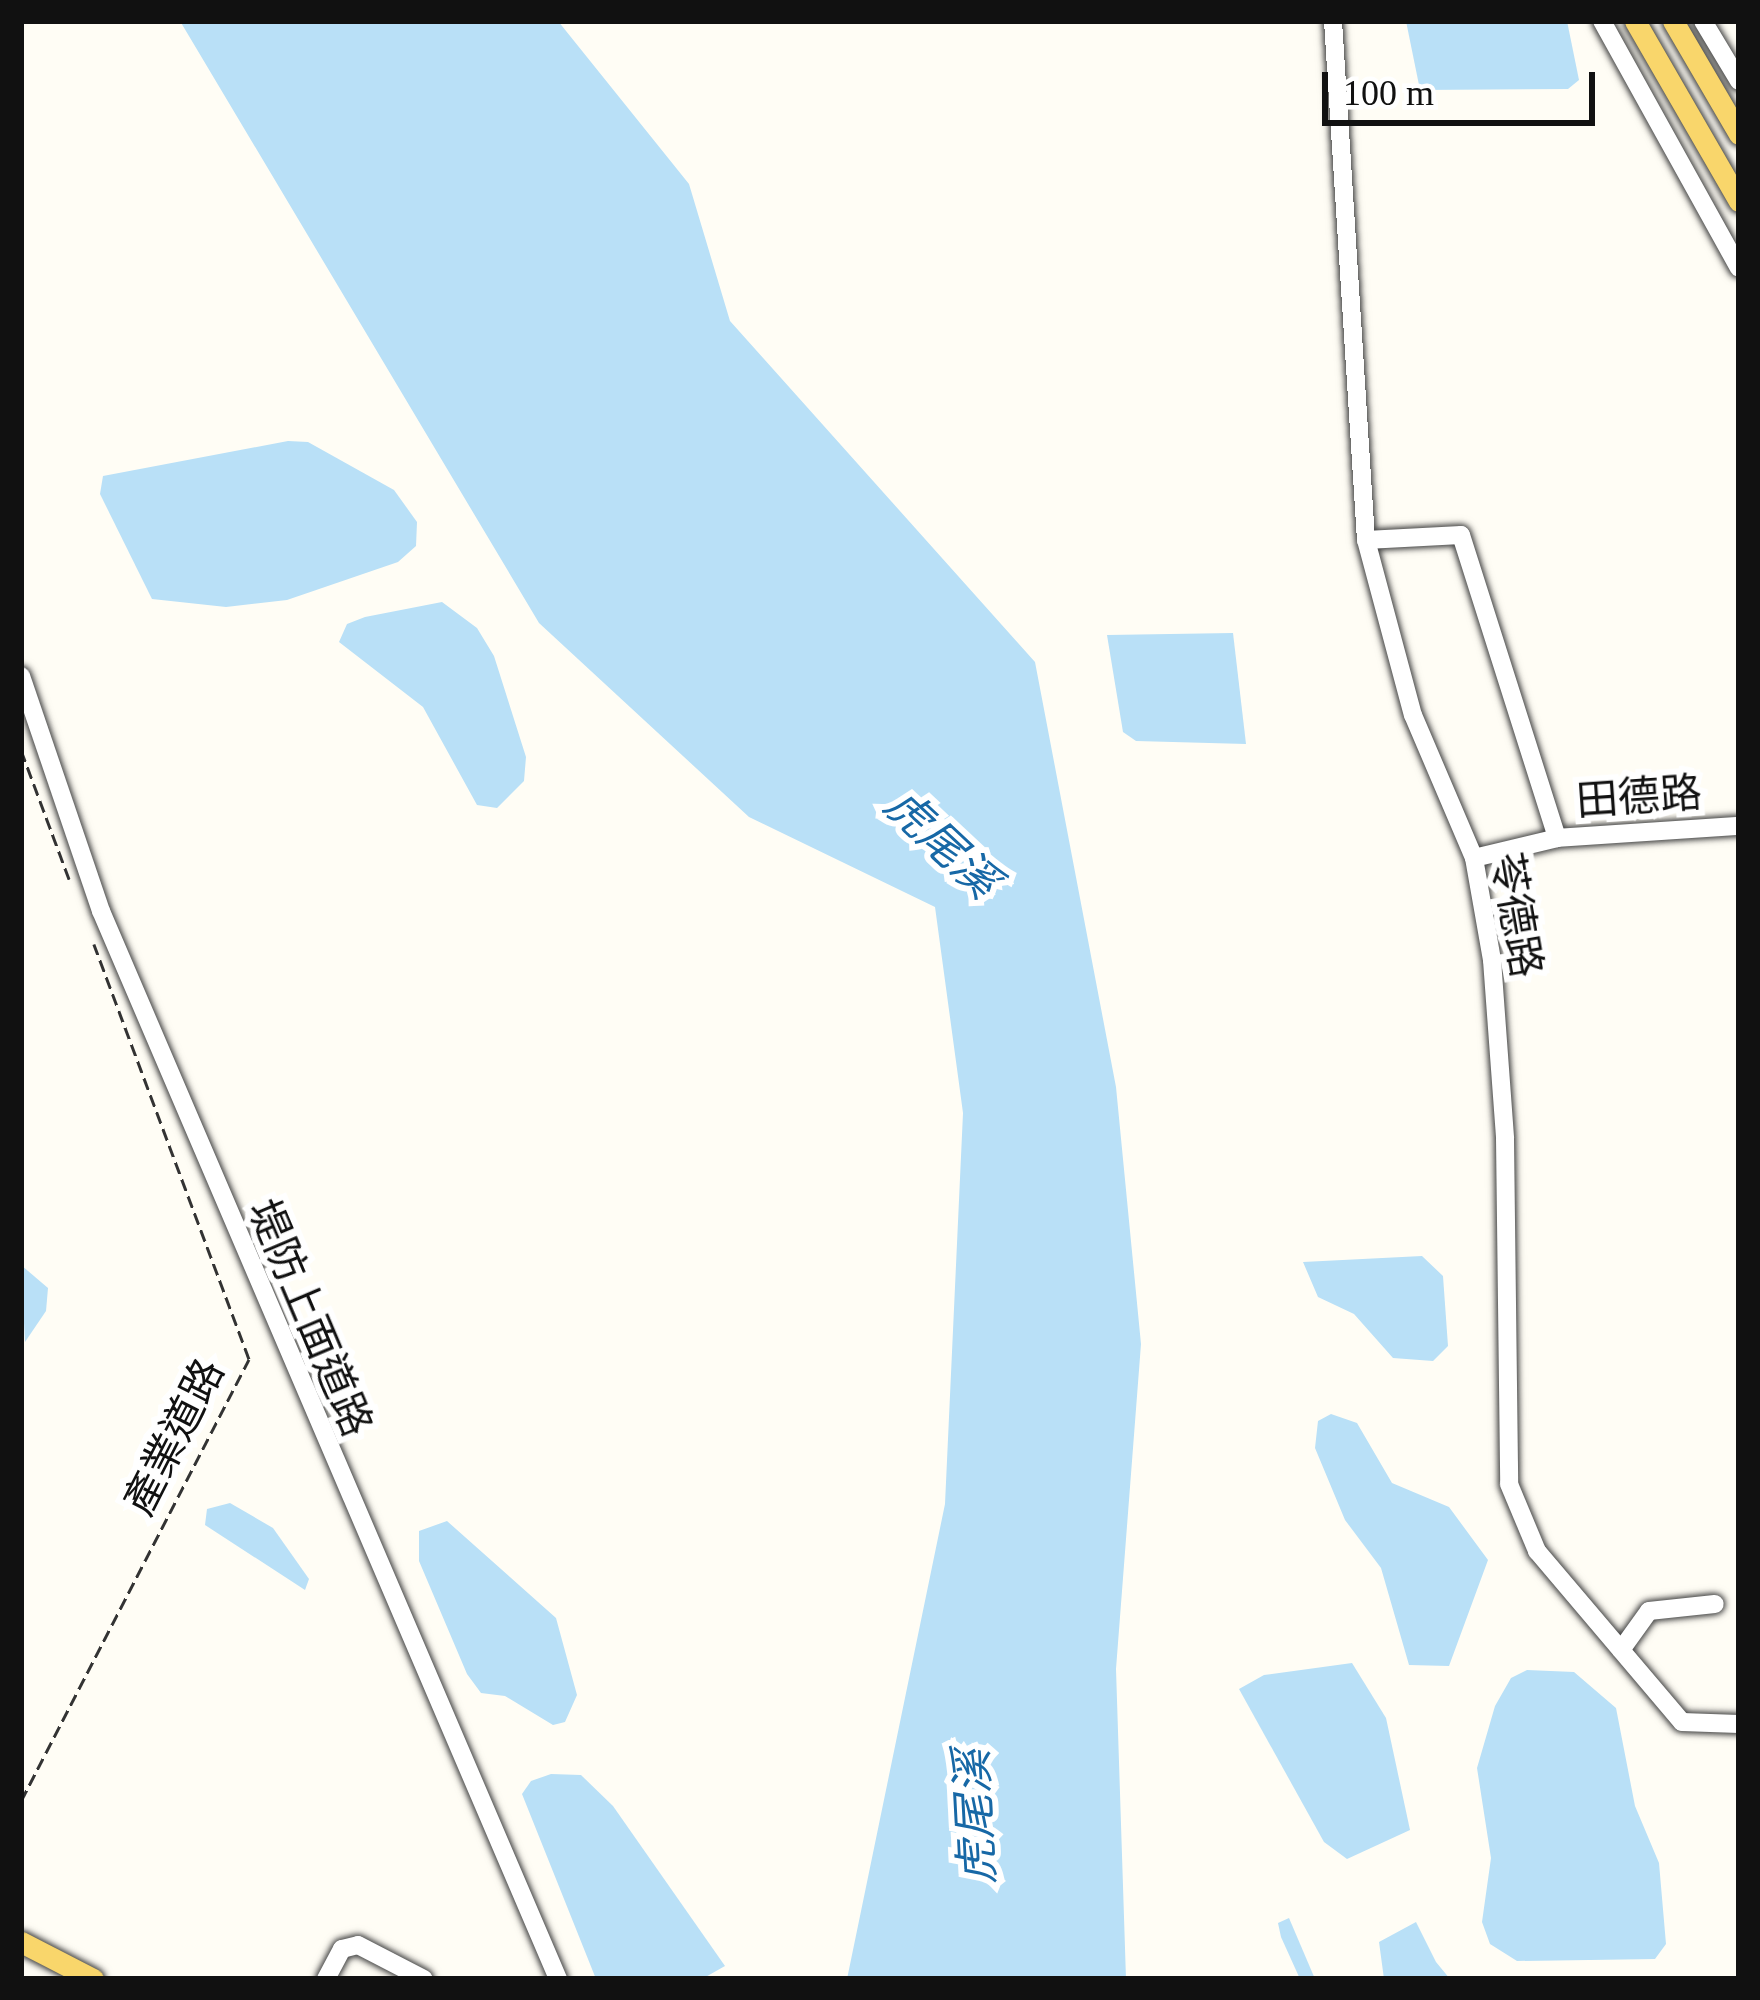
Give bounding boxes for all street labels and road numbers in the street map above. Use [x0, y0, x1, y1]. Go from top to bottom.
street label: 田德路 [1574, 767, 1704, 827]
street label: 苓德路 [1480, 849, 1552, 981]
street label: 堤防上面道路 [238, 1192, 382, 1444]
street label: 產業道路 [113, 1351, 235, 1523]

